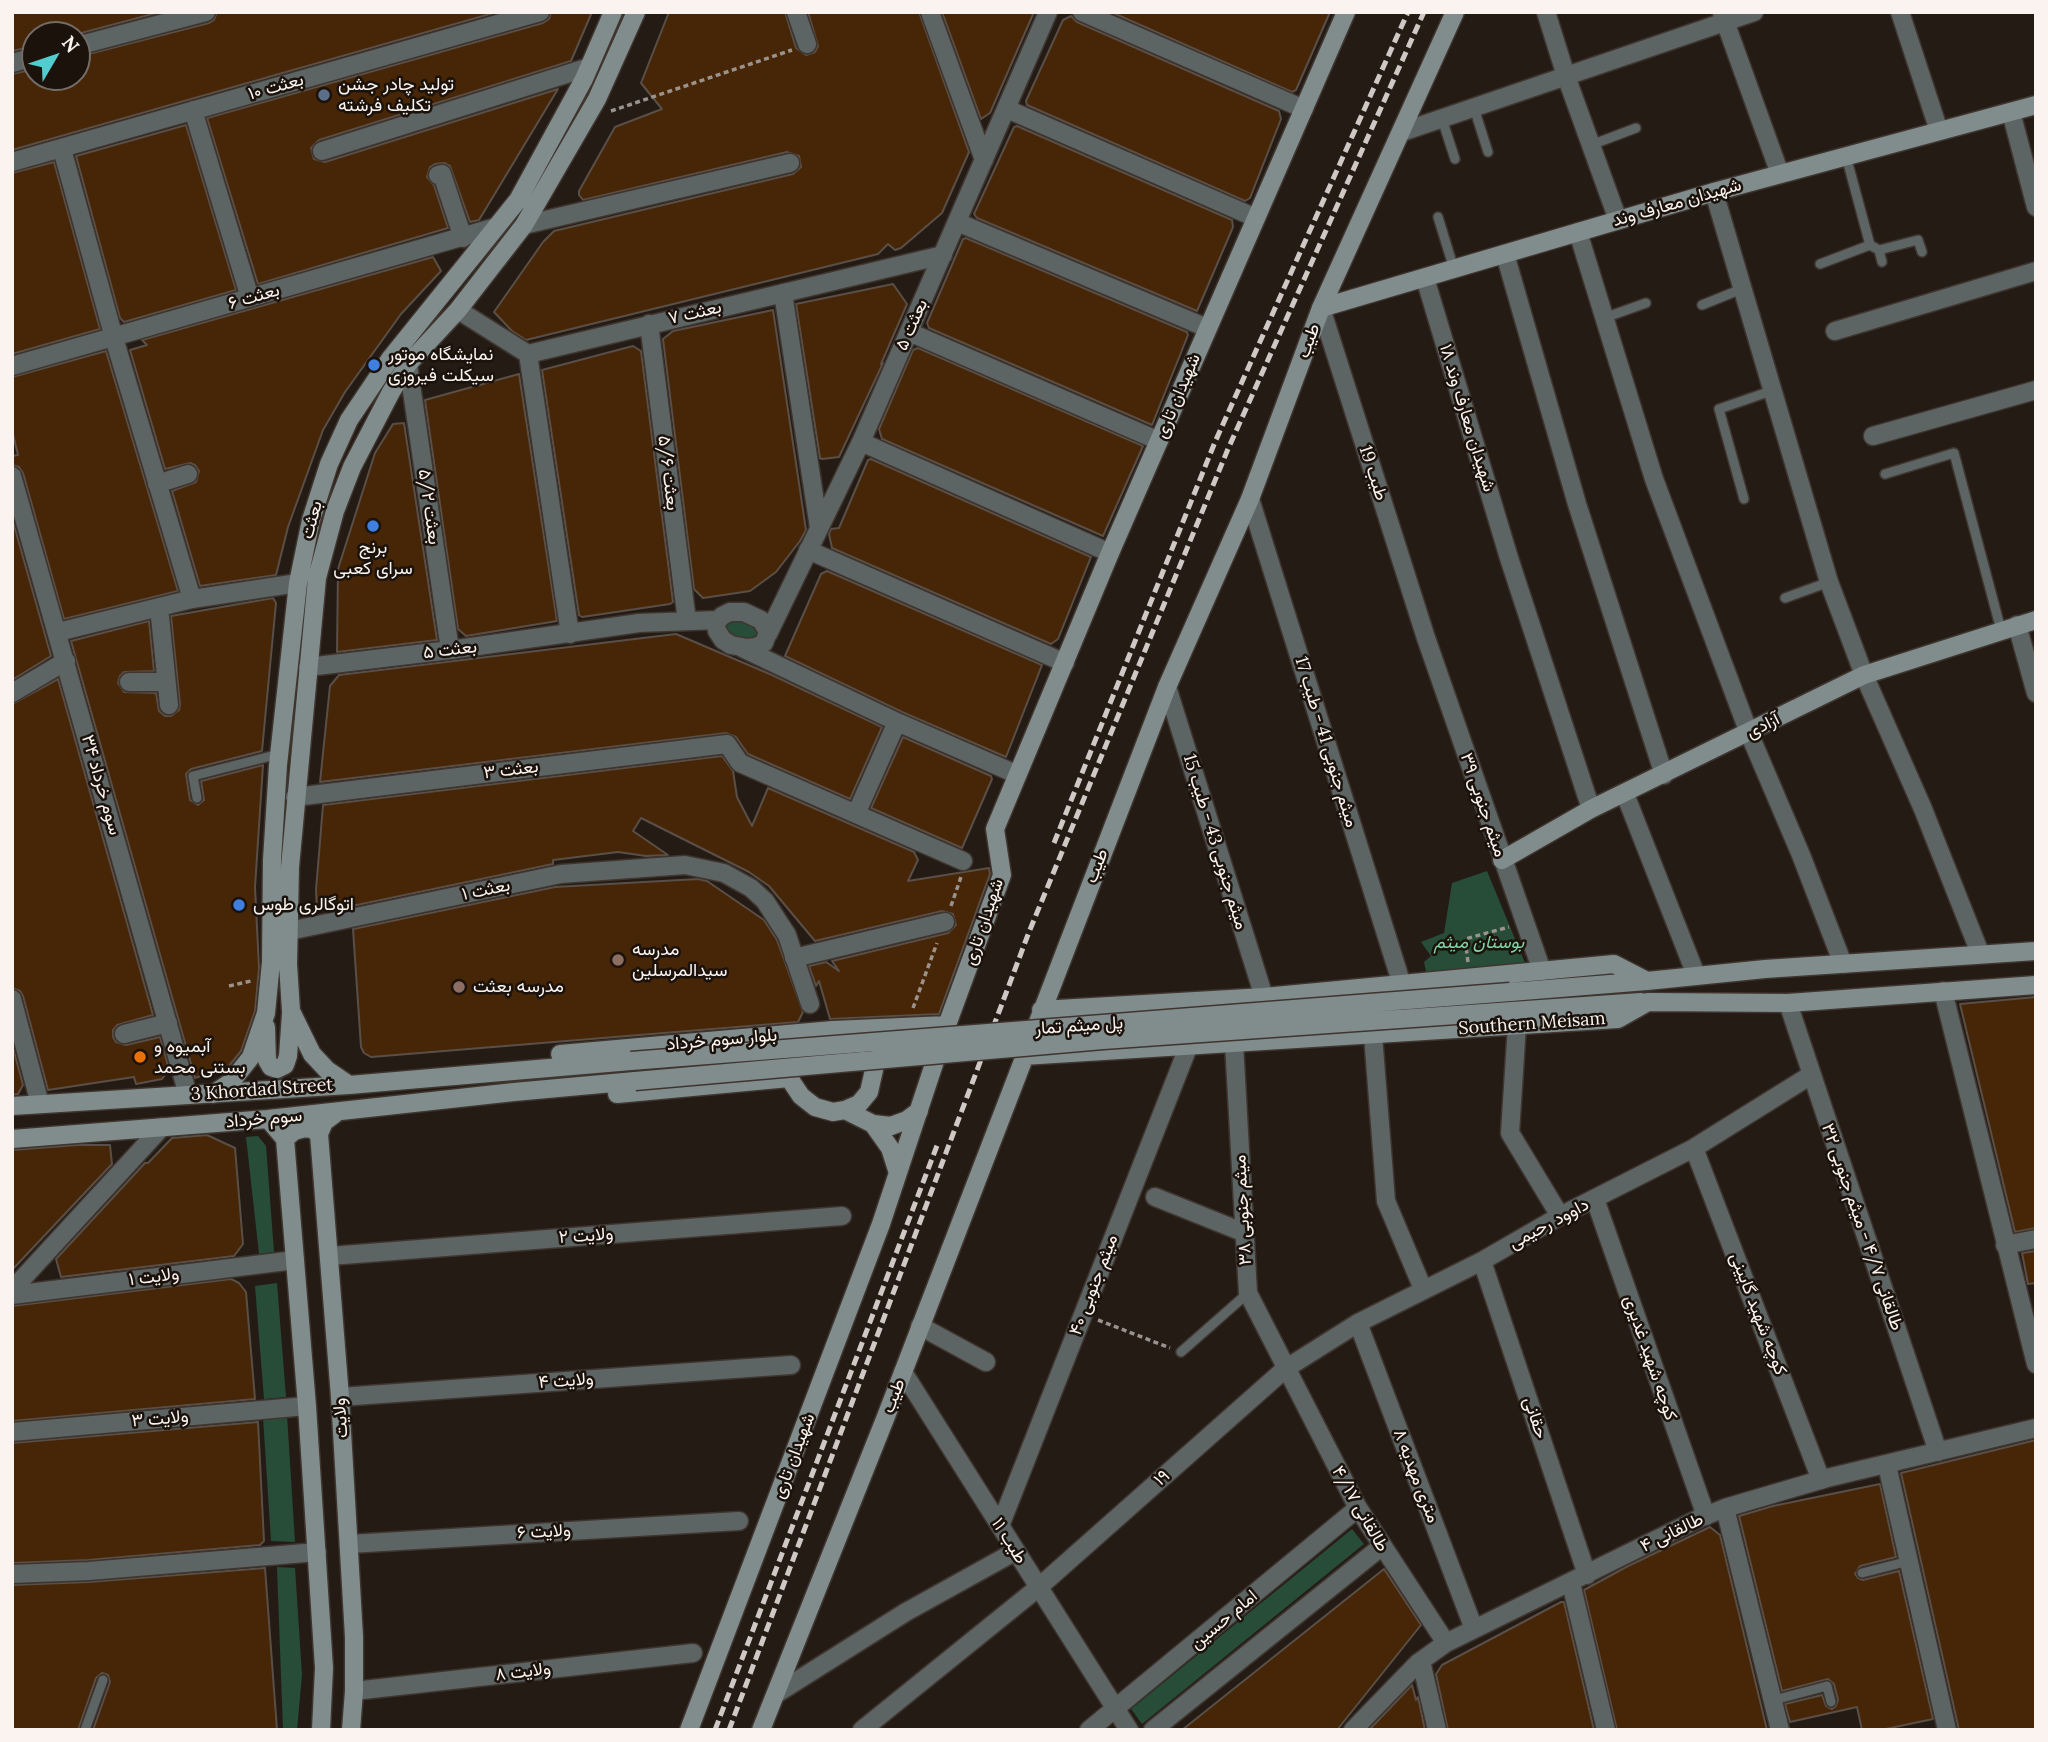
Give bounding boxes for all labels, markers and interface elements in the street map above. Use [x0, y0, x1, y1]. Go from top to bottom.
north arrow [21, 21, 91, 91]
text: N [57, 31, 85, 57]
street label: بعثت ۱۰ [246, 69, 306, 105]
place label: تولید چادر جشن تکلیف فرشته [338, 74, 454, 116]
marker: تولید چادر جشن تکلیف فرشته [316, 87, 332, 103]
street label: شهیدان معارف وند [1610, 174, 1744, 232]
street label: بعثت ۶ [226, 279, 282, 315]
street label: بعثت ۷ [666, 296, 724, 330]
street label: بعثت ۵ [891, 296, 933, 354]
street label: طیب [1293, 321, 1325, 361]
street label: شهیدان معارف وند ۱۸ [1434, 341, 1500, 495]
place label: نمایشگاه موتور سیکلت فیروزی [388, 344, 494, 386]
street label: شهیدان تاری [1150, 350, 1206, 442]
marker: نمایشگاه موتور سیکلت فیروزی [366, 357, 382, 373]
street label: بعثت ۵/۶ [653, 434, 683, 512]
street label: طیب 19 [1354, 443, 1392, 503]
street label: بعثت ۵/۲ [413, 468, 445, 546]
street label: بعثت [297, 498, 327, 542]
marker: برنج سرای کعبی [365, 518, 381, 534]
place label: برنج سرای کعبی [333, 537, 413, 580]
street label: بعثت ۵ [422, 636, 478, 664]
street label: میثم جنوبی 41 - طیب 17 [1290, 654, 1362, 830]
street label: آزادی [1743, 709, 1783, 743]
street label: سوم خرداد ۳۴ [76, 732, 126, 838]
street label: میثم جنوبی ۳۹ [1455, 750, 1511, 860]
street label: میثم جنوبی 43 - طیب 15 [1178, 752, 1252, 932]
street label: بعثت ۳ [482, 756, 540, 784]
street label: طیب [1081, 846, 1113, 886]
street label: بعثت ۱ [460, 874, 512, 906]
street label: شهیدان تاری [959, 876, 1009, 968]
place label: اتوگالری طوس [253, 894, 354, 916]
marker: اتوگالری طوس [231, 897, 247, 913]
park label: بوستان میثم [1434, 932, 1524, 954]
place label: مدرسه سیدالمرسلین [632, 939, 728, 982]
marker: مدرسه سیدالمرسلین [610, 952, 626, 968]
place label: مدرسه بعثت [473, 976, 564, 998]
marker: مدرسه بعثت [451, 979, 467, 995]
street label: Southern Meisam [1458, 1008, 1606, 1040]
street label: پل میثم تمار [1034, 1012, 1124, 1040]
street label: بلوار سوم خرداد [666, 1024, 778, 1056]
place label: آبمیوه و بستنی محمد [154, 1036, 246, 1078]
marker: آبمیوه و بستنی محمد [132, 1049, 148, 1065]
street label: 3 Khordad Street [190, 1074, 334, 1106]
street label: سوم خرداد [225, 1105, 303, 1133]
street label: طالقانی ۴/۷ - میثم جنوبی ۳۲ [1816, 1120, 1908, 1334]
street label: میثم جنوبی ۳۸ [1229, 1154, 1257, 1266]
street label: داوود رحیمی [1505, 1194, 1593, 1254]
street label: ولایت ۲ [558, 1223, 614, 1249]
street label: میثم جنوبی ۴۰ [1065, 1232, 1123, 1338]
street label: کوچه شهید گایینی [1725, 1250, 1791, 1378]
street label: ولایت ۱ [128, 1263, 180, 1291]
street label: کوچه شهید غدیری [1618, 1293, 1682, 1423]
street label: ولایت ۴ [538, 1368, 594, 1394]
street label: طیب [878, 1376, 910, 1416]
street label: حقانی [1518, 1394, 1552, 1442]
street label: ولایت [329, 1397, 353, 1439]
street label: ولایت ۳ [131, 1406, 189, 1432]
street label: شهیدان تاری [768, 1410, 820, 1502]
street label: ۸ متری مهدیه [1388, 1426, 1444, 1526]
street label: طالقانی ۴/۱۷ [1327, 1462, 1393, 1556]
street label: ۱۹ [1150, 1465, 1174, 1491]
street label: طالقانی ۴ [1637, 1509, 1707, 1557]
street label: طیب ۱۱ [987, 1514, 1031, 1568]
street label: ولایت ۶ [516, 1520, 572, 1544]
street label: امام حسین [1186, 1586, 1262, 1654]
street label: ولایت ۸ [494, 1658, 552, 1686]

